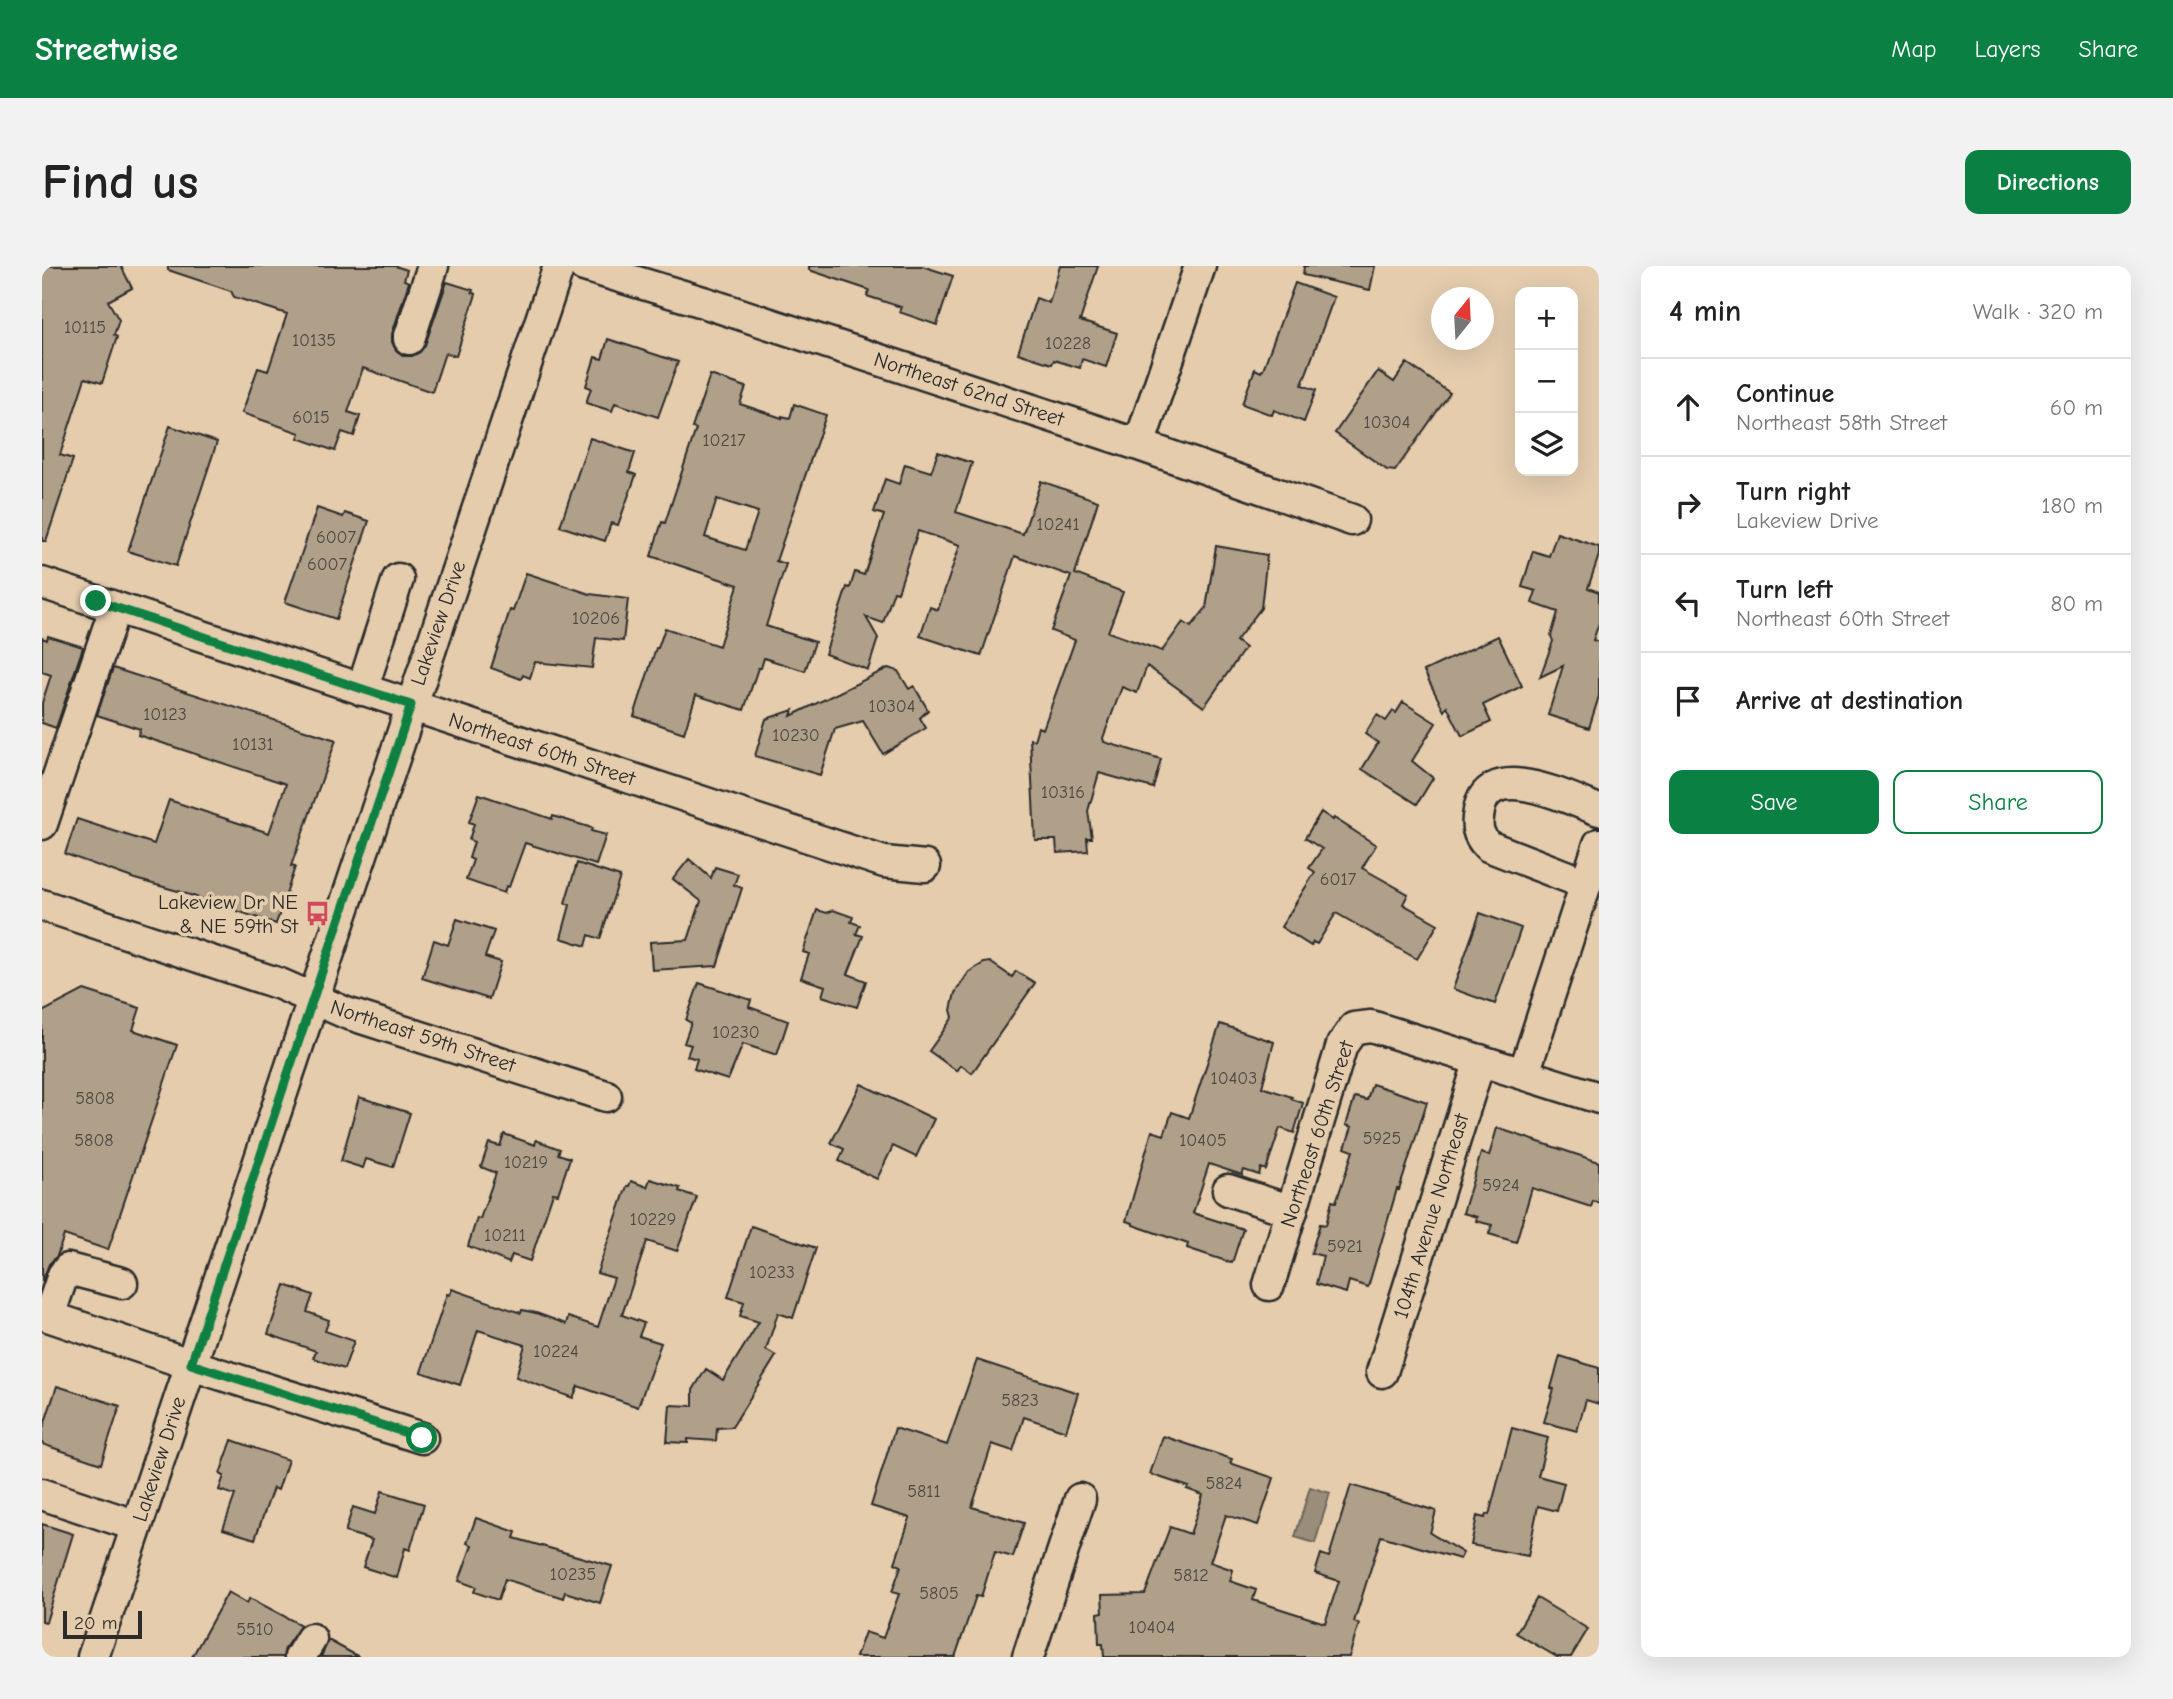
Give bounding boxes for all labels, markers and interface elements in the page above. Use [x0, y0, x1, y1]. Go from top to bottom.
text: Streetwise [35, 30, 178, 68]
text: Map [1891, 35, 1937, 63]
text: Layers [1975, 35, 2040, 63]
text: Share [2078, 35, 2138, 63]
button: Directions [1965, 150, 2131, 214]
text: Find us [42, 154, 198, 210]
north arrow [1431, 287, 1494, 350]
map controls [1515, 287, 1578, 476]
button: + [1515, 287, 1578, 350]
text: 4 min [1669, 294, 1741, 329]
text: Walk · 320 m [1973, 298, 2103, 325]
house number: 10115 [64, 317, 106, 338]
house number: 10135 [292, 330, 336, 351]
house number: 10228 [1045, 333, 1091, 354]
street label: Northeast 62nd Street [871, 347, 1068, 431]
button: − [1515, 350, 1578, 413]
text: Continue [1736, 379, 1834, 409]
icon: ahead [1669, 388, 1707, 426]
text: 60 m [2050, 394, 2103, 421]
house number: 6015 [292, 407, 330, 428]
text: Northeast 58th Street [1736, 409, 1947, 436]
house number: 10304 [1364, 412, 1410, 433]
button: layers [1515, 413, 1578, 476]
house number: 10217 [702, 430, 746, 451]
text: Turn right [1736, 477, 1850, 507]
icon: right [1669, 486, 1707, 524]
text: 180 m [2041, 492, 2103, 519]
text: Lakeview Drive [1736, 507, 1878, 534]
house number: 10241 [1036, 514, 1080, 535]
house number: 6007 [316, 527, 357, 548]
house number: 6007 [307, 554, 348, 575]
street label: Lakeview Drive [405, 558, 471, 688]
text: Turn left [1736, 575, 1833, 605]
icon: left [1669, 584, 1707, 622]
route end [80, 585, 111, 616]
text: 80 m [2050, 590, 2103, 617]
text: Northeast 60th Street [1736, 605, 1949, 632]
house number: 10206 [572, 608, 620, 629]
icon: arrive [1669, 682, 1707, 720]
text: Arrive at destination [1736, 686, 1963, 716]
house number: 10304 [869, 696, 915, 717]
house number: 10123 [143, 704, 187, 725]
street label: Northeast 60th Street [446, 708, 639, 791]
house number: 10230 [772, 725, 820, 746]
house number: 10131 [232, 734, 274, 755]
button: Save [1669, 770, 1879, 834]
button: Share [1893, 770, 2103, 834]
house number: 10316 [1041, 782, 1085, 803]
house number: 6017 [1320, 869, 1357, 890]
place label: Lakeview Dr NE & NE 59th St [158, 890, 299, 938]
bus stop icon: Lakeview Dr NE & NE 59th St [304, 900, 332, 928]
street label: Northeast 59th Street [327, 995, 519, 1078]
house number: 10230 [712, 1022, 760, 1043]
street label: Northeast 60th Street [1276, 1037, 1359, 1230]
house number: 10403 [1211, 1068, 1257, 1089]
house number: 5808 [75, 1088, 115, 1109]
street label: 104th Avenue Northeast [1388, 1110, 1474, 1321]
house number: 5925 [1363, 1128, 1401, 1149]
house number: 5808 [74, 1130, 114, 1151]
house number: 10405 [1179, 1130, 1227, 1151]
house number: 10219 [504, 1152, 548, 1173]
house number: 5924 [1482, 1175, 1520, 1196]
house number: 10229 [630, 1209, 676, 1230]
house number: 10211 [484, 1225, 526, 1246]
house number: 5921 [1327, 1236, 1363, 1257]
house number: 10233 [749, 1262, 795, 1283]
house number: 10224 [533, 1341, 579, 1362]
house number: 5823 [1001, 1390, 1039, 1411]
street label: Lakeview Drive [127, 1393, 191, 1525]
route start [406, 1422, 437, 1453]
house number: 5824 [1205, 1473, 1243, 1494]
house number: 5811 [907, 1481, 941, 1502]
house number: 10235 [550, 1564, 596, 1585]
house number: 5812 [1173, 1565, 1209, 1586]
house number: 5805 [919, 1583, 959, 1604]
scale bar [63, 1608, 142, 1640]
text: 20 m [74, 1612, 118, 1634]
house number: 10404 [1129, 1617, 1175, 1638]
house number: 5510 [236, 1619, 274, 1640]

